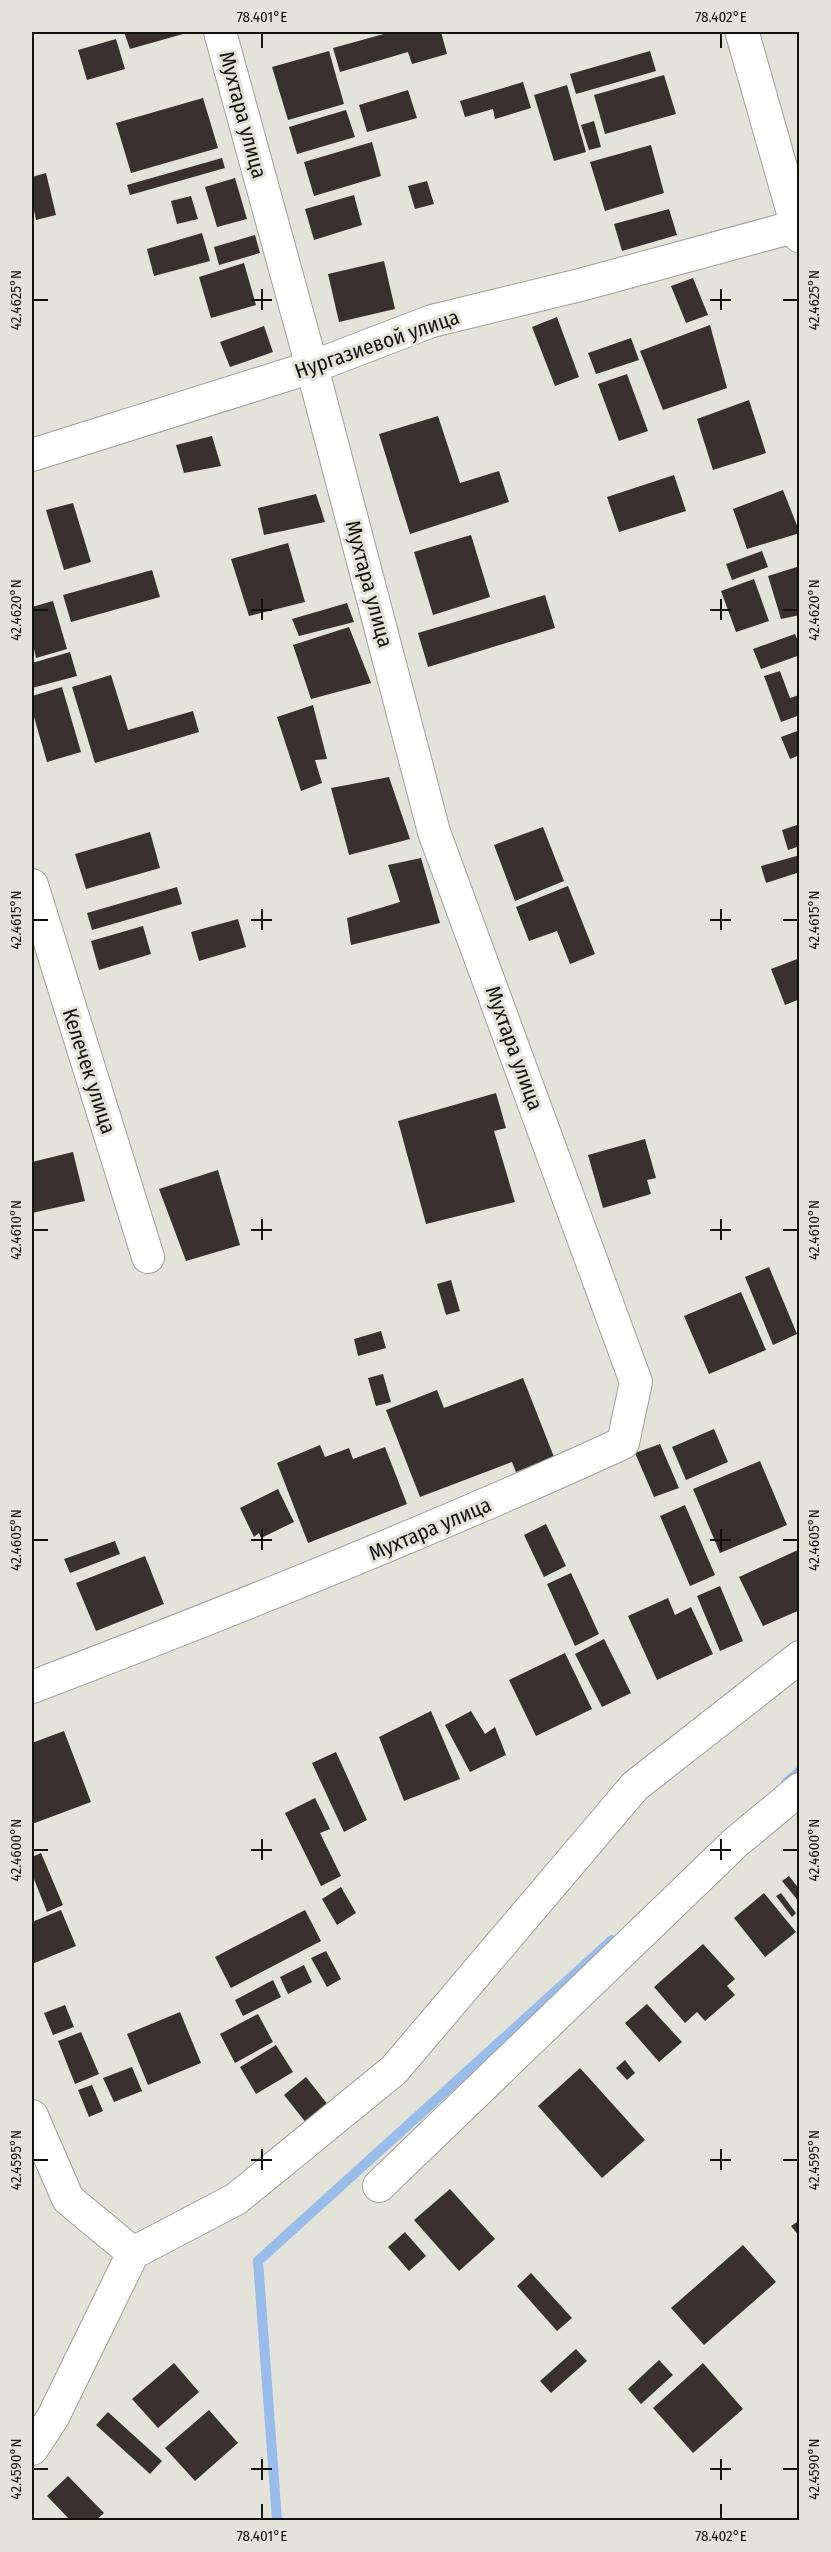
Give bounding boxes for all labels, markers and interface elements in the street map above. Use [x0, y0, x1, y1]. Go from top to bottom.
text: 78.401°E [237, 8, 287, 26]
text: 78.402°E [695, 8, 747, 26]
street label: Мухтара улица [214, 49, 272, 181]
text: 42.4625°N [7, 270, 25, 330]
text: 42.4625°N [805, 270, 823, 330]
street label: Нургазиевой улица [291, 304, 463, 384]
street label: Мухтара улица [340, 518, 398, 650]
text: 42.4620°N [7, 579, 25, 641]
text: 42.4620°N [805, 579, 823, 641]
text: 42.4615°N [7, 890, 25, 950]
text: 42.4615°N [805, 890, 823, 950]
street label: Мухтара улица [479, 982, 549, 1114]
street label: Келечек улица [56, 1005, 122, 1137]
text: 42.4610°N [7, 1200, 25, 1260]
text: 42.4610°N [805, 1200, 823, 1260]
street label: Мухтара улица [365, 1492, 495, 1566]
text: 42.4605°N [7, 1509, 25, 1571]
text: 42.4605°N [805, 1509, 823, 1571]
text: 42.4600°N [7, 1819, 25, 1881]
text: 42.4600°N [805, 1819, 823, 1881]
text: 42.4595°N [7, 2130, 25, 2190]
text: 42.4595°N [805, 2130, 823, 2190]
text: 42.4590°N [7, 2438, 25, 2500]
text: 42.4590°N [805, 2438, 823, 2500]
text: 78.401°E [237, 2527, 287, 2545]
text: 78.402°E [695, 2527, 747, 2545]

